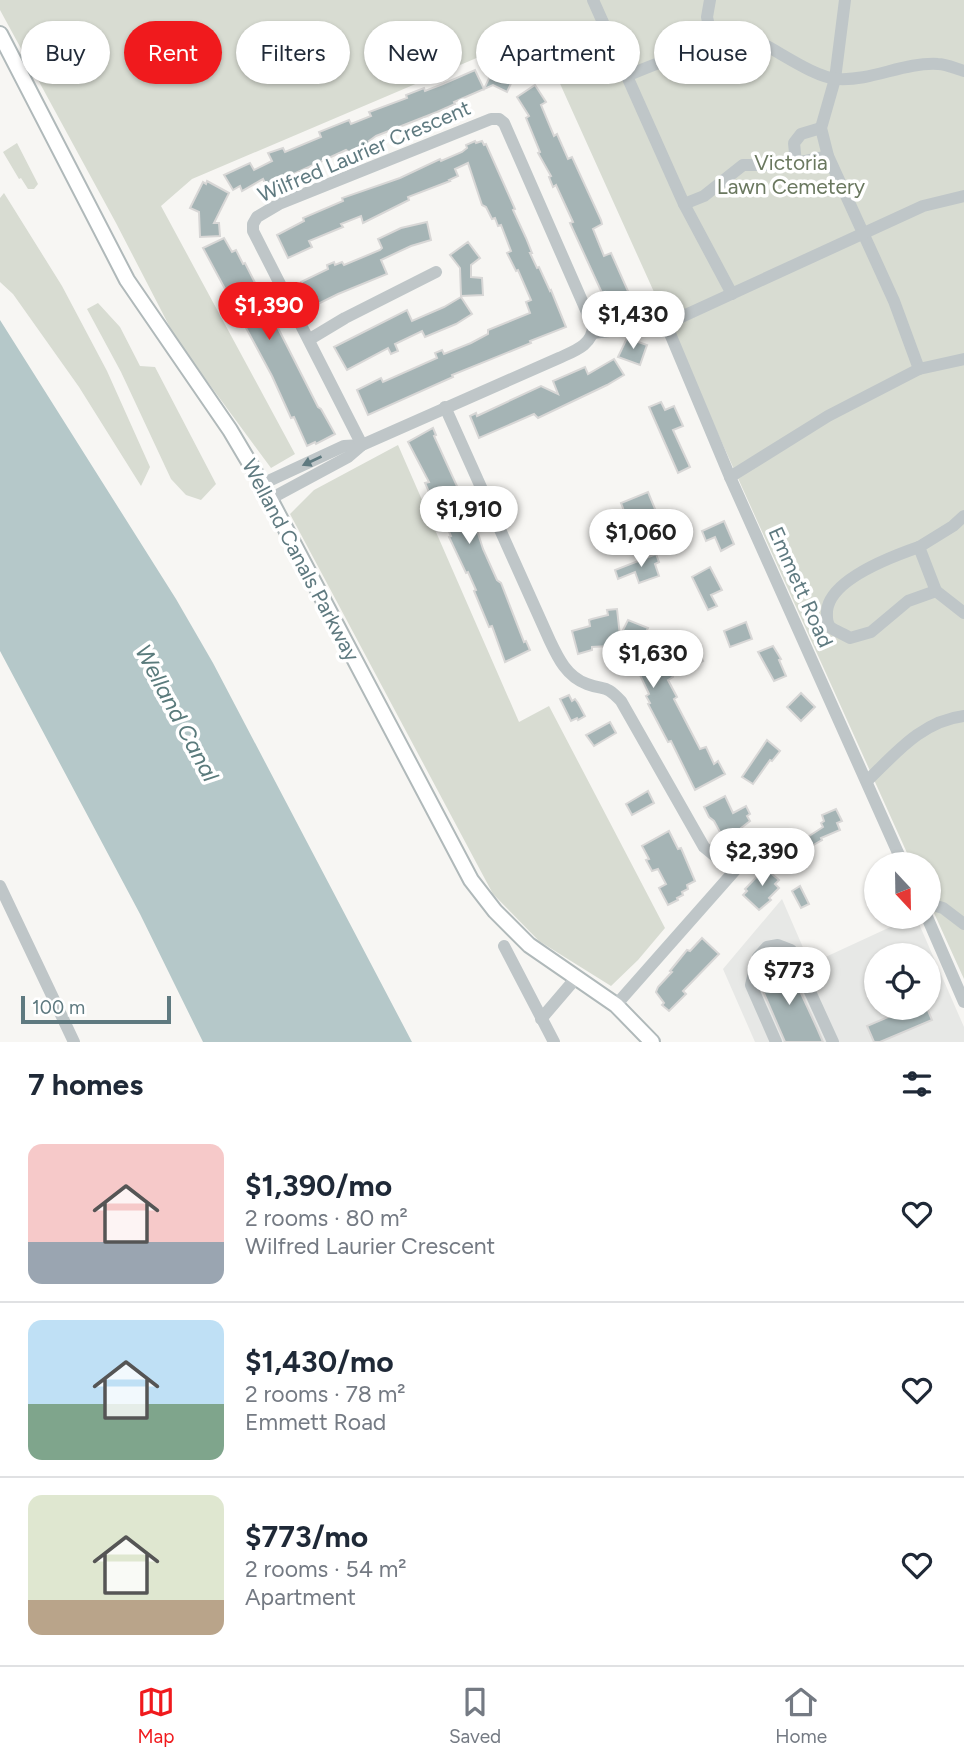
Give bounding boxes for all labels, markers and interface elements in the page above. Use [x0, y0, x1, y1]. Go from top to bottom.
chip: Buy [21, 21, 110, 84]
chip: Rent [124, 21, 222, 84]
chip: Filters [236, 21, 350, 84]
chip: New [364, 21, 462, 84]
chip: Apartment [476, 21, 640, 84]
chip: House [654, 21, 771, 84]
street label: Wilfred Laurier Crescent [254, 95, 474, 207]
park label: Victoria Lawn Cemetery [717, 150, 865, 199]
pin: $1,390 [212, 282, 326, 342]
text: $1,390 [234, 291, 304, 319]
pin: $1,430 [576, 292, 690, 351]
text: $1,430 [598, 300, 668, 328]
street label: Welland Canals Parkway [237, 455, 365, 665]
one-way arrow [301, 456, 322, 467]
pin: $1,910 [412, 486, 526, 546]
text: $1,910 [436, 495, 502, 523]
pin: $1,060 [584, 510, 698, 569]
text: $1,060 [605, 518, 677, 546]
street label: Emmett Road [763, 523, 839, 651]
pin: $1,630 [596, 630, 710, 690]
text: $1,630 [618, 639, 688, 667]
water label: Welland Canal [129, 640, 225, 787]
pin: $2,390 [705, 828, 819, 888]
text: $2,390 [725, 837, 799, 865]
north arrow [864, 852, 942, 929]
map controls [864, 852, 941, 1020]
button: locate [864, 943, 941, 1020]
pin: $773 [748, 948, 830, 1007]
text: $773 [763, 956, 815, 984]
scale bar [21, 993, 172, 1025]
text: 100 m [32, 996, 85, 1019]
icon: filters [898, 1065, 936, 1103]
text: 7 homes [28, 1066, 143, 1103]
text: $1,390/mo [245, 1167, 392, 1204]
icon: home [84, 1172, 168, 1256]
icon: heart [898, 1195, 936, 1233]
text: 2 rooms · 80 m² [245, 1204, 408, 1232]
text: Wilfred Laurier Crescent [245, 1232, 495, 1260]
text: $1,430/mo [245, 1343, 394, 1380]
icon: home [84, 1348, 168, 1432]
icon: heart [898, 1371, 936, 1409]
text: 2 rooms · 78 m² [245, 1380, 406, 1408]
text: Emmett Road [245, 1408, 386, 1436]
text: $773/mo [245, 1518, 368, 1555]
icon: home [84, 1523, 168, 1607]
icon: heart [898, 1546, 936, 1584]
text: 2 rooms · 54 m² [245, 1555, 407, 1583]
text: Apartment [245, 1583, 356, 1611]
tab: Map [137, 1683, 175, 1748]
tab: Saved [449, 1683, 501, 1748]
tab: Home [775, 1683, 827, 1748]

